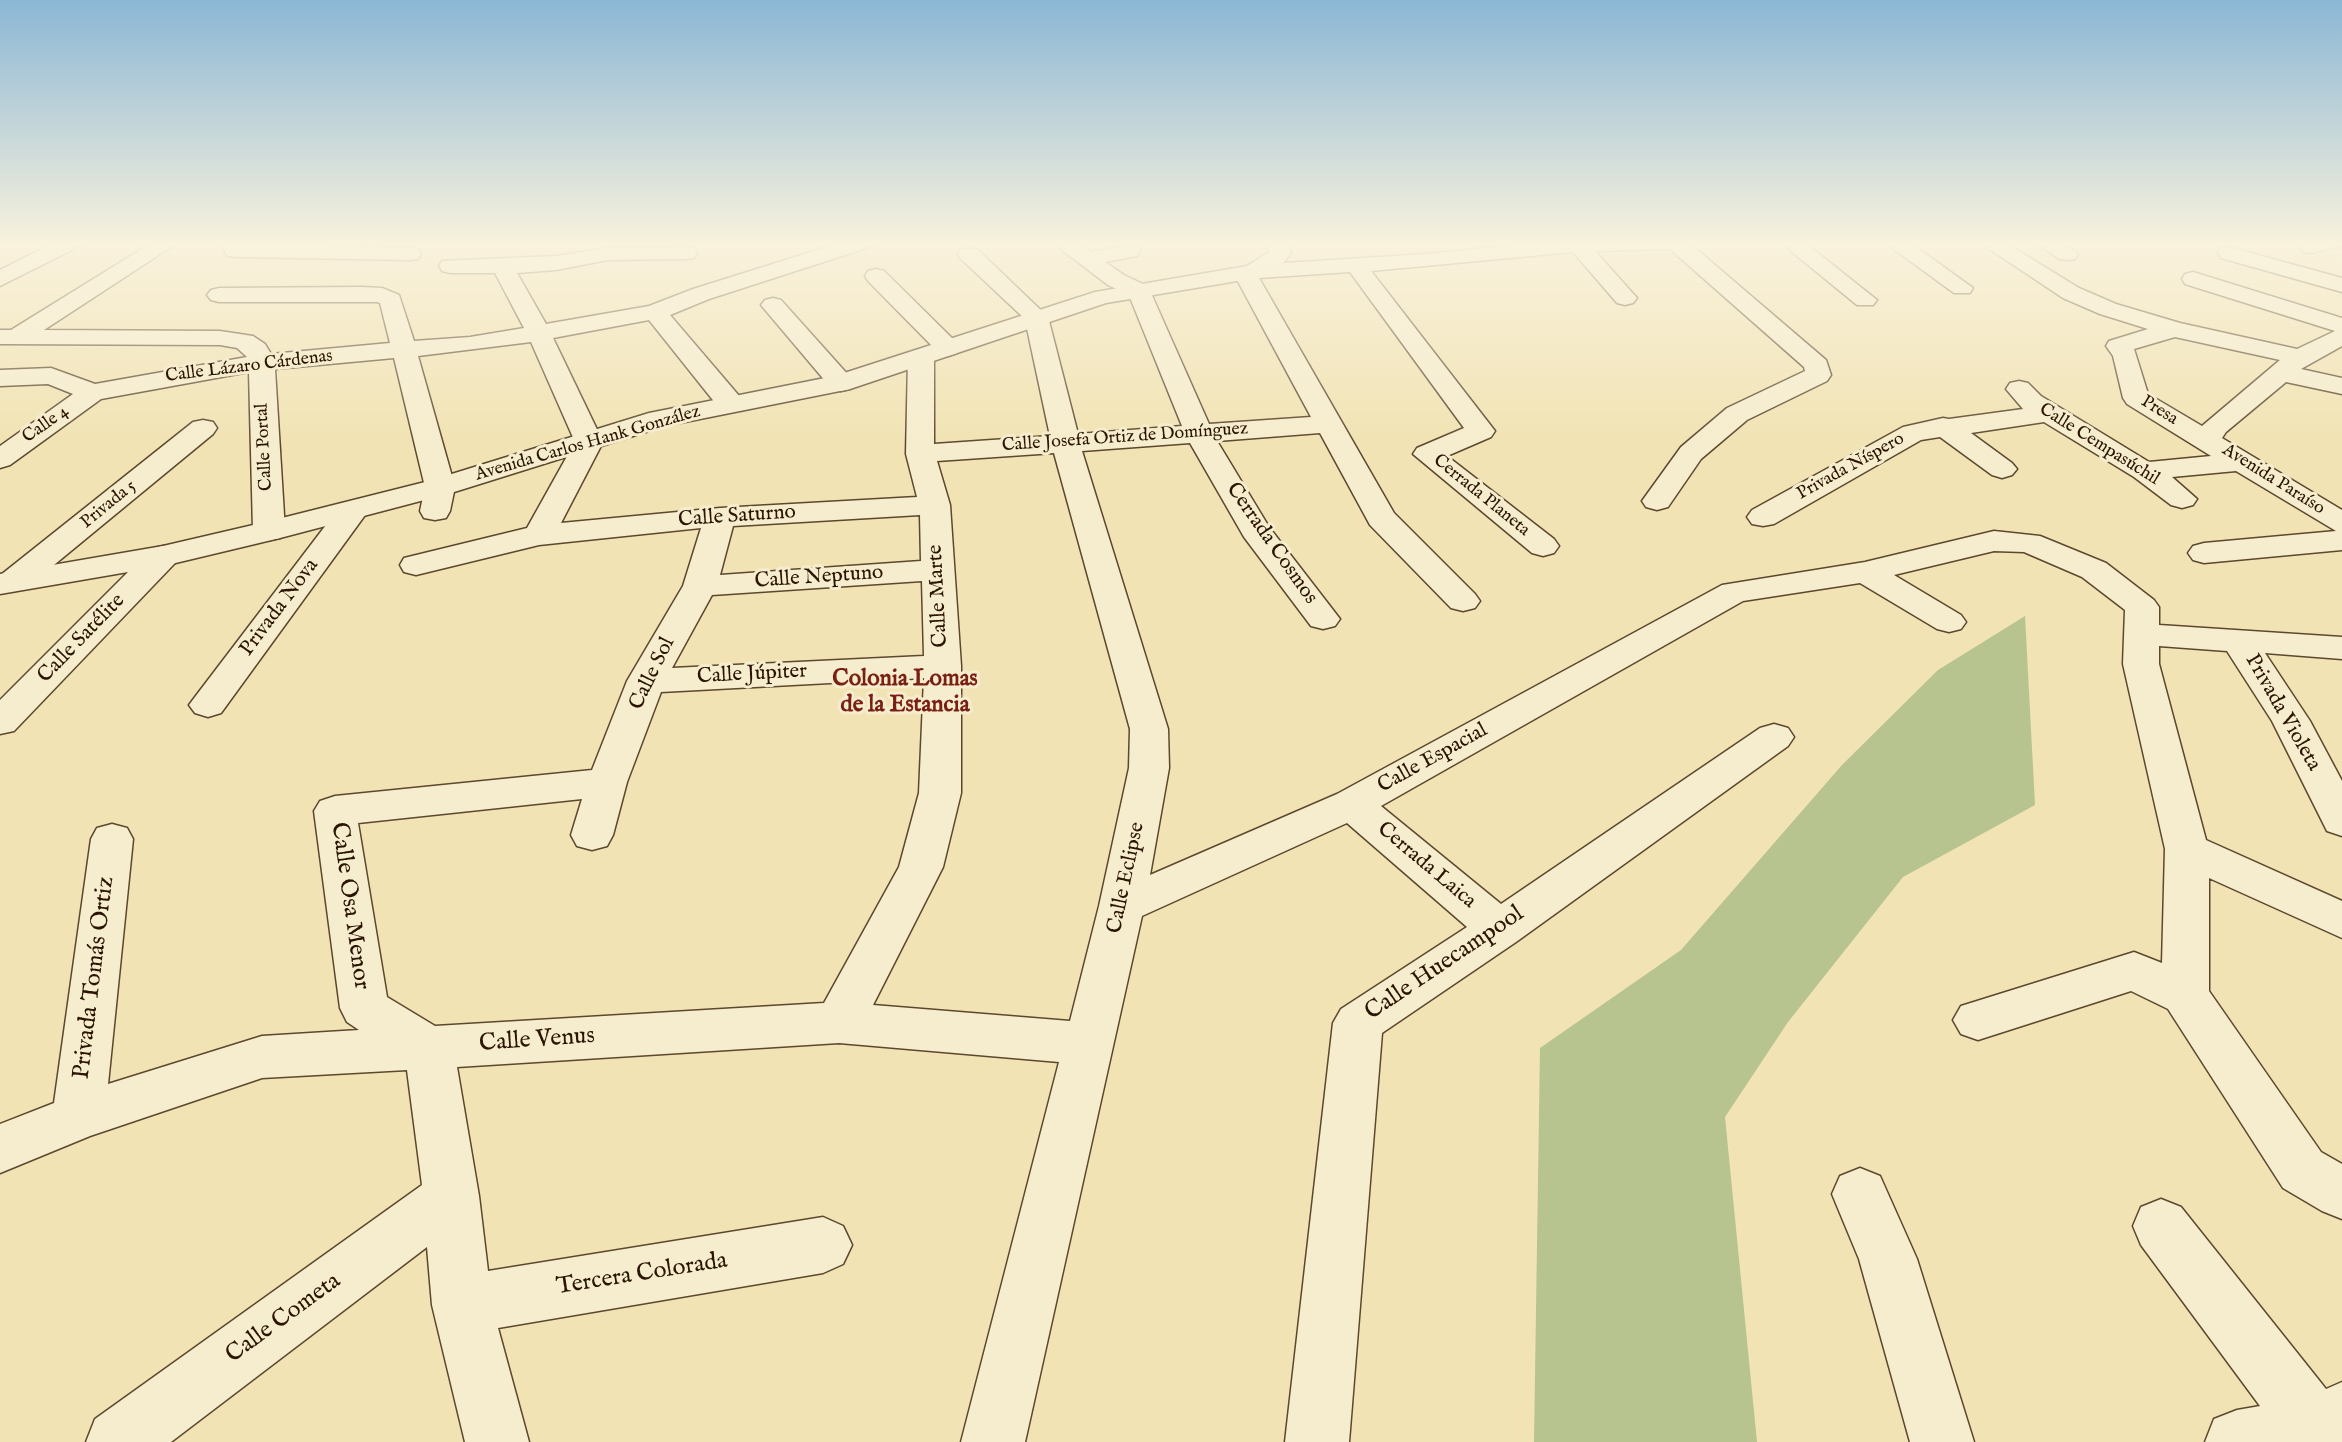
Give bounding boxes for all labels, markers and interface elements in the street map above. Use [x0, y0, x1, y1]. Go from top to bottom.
street label: Calle Lázaro Cárdenas [164, 346, 334, 388]
street label: Presa [2137, 391, 2181, 431]
street label: Calle Cempasúchil [2035, 399, 2163, 491]
street label: Calle 4 [19, 401, 73, 449]
street label: Avenida Carlos Hank González [473, 401, 703, 487]
street label: Calle Portal [252, 403, 278, 491]
street label: Calle Josefa Ortiz de Domínguez [1001, 419, 1249, 457]
street label: Privada Níspero [1794, 429, 1908, 505]
street label: Avenida Paraíso [2218, 440, 2328, 520]
street label: Cerrada Planeta [1428, 450, 1534, 542]
street label: Privada 5 [77, 476, 141, 534]
street label: Cerrada Cosmos [1220, 478, 1322, 610]
street label: Calle Saturno [677, 500, 797, 534]
street label: Calle Marte [924, 544, 954, 648]
street label: Privada Nova [235, 554, 325, 662]
street label: Calle Neptuno [754, 561, 884, 595]
street label: Calle Satélite [33, 589, 131, 689]
street label: Calle Sol [625, 634, 681, 714]
street label: Privada Violeta [2238, 650, 2326, 776]
street label: Calle Júpiter [696, 660, 808, 690]
district label: Colonia Lomas de la Estancia [832, 666, 978, 720]
street label: Calle Espacial [1374, 719, 1492, 799]
street label: Cerrada Laica [1371, 817, 1481, 915]
street label: Calle Eclipse [1103, 820, 1151, 936]
street label: Calle Osa Menor [323, 821, 375, 991]
street label: Privada Tomás Ortiz [68, 875, 122, 1081]
street label: Calle Huecampool [1360, 900, 1530, 1028]
street label: Calle Venus [478, 1023, 596, 1059]
street label: Tercera Colorada [555, 1247, 729, 1303]
street label: Calle Cometa [221, 1268, 347, 1370]

